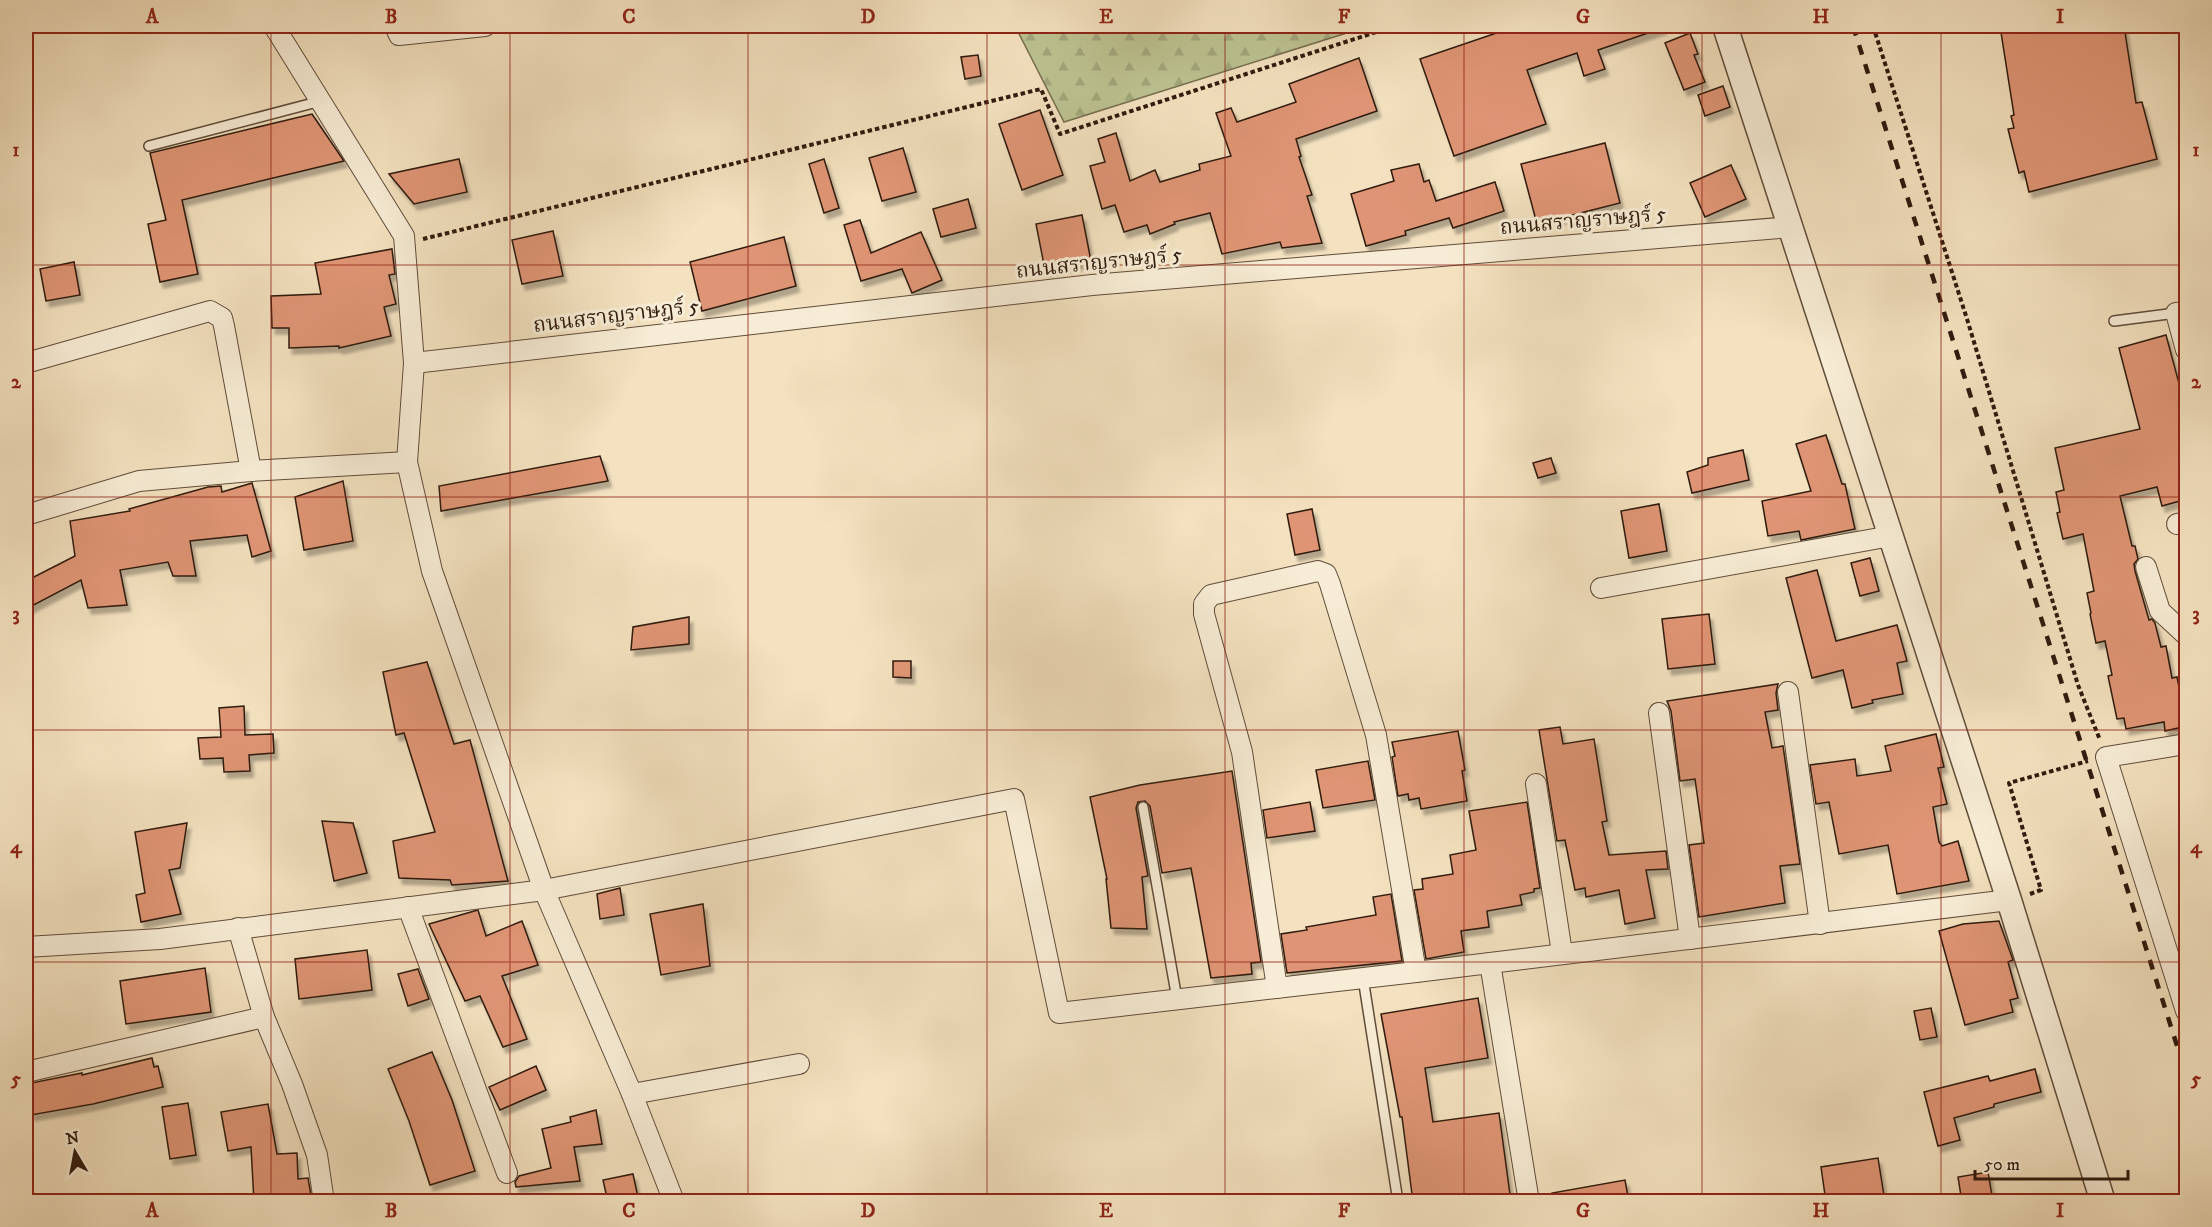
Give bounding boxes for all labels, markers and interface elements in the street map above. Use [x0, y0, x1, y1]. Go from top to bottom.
text: A [145, 5, 160, 30]
text: B [385, 5, 397, 30]
text: C [622, 5, 636, 30]
text: D [861, 5, 876, 30]
text: E [1099, 5, 1113, 30]
text: F [1338, 5, 1351, 30]
text: G [1576, 5, 1590, 30]
text: H [1813, 5, 1830, 30]
text: I [2056, 5, 2064, 30]
text: 1 [12, 138, 20, 163]
text: 1 [2192, 138, 2200, 163]
street label: ถนนสราญราษฎร์ 5 [1499, 200, 1667, 241]
street label: ถนนสราญราษฎร์ 5 [1015, 240, 1183, 285]
street label: ถนนสราญราษฎร์ 5 [532, 292, 700, 339]
text: 2 [11, 370, 22, 395]
text: 2 [2191, 370, 2202, 395]
text: 3 [12, 602, 20, 627]
text: 3 [2192, 602, 2200, 627]
text: 4 [10, 835, 23, 860]
text: 4 [2190, 835, 2203, 860]
text: 5 [10, 1067, 21, 1092]
text: 5 [2190, 1067, 2201, 1092]
north arrow [45, 1122, 105, 1182]
text: N [64, 1127, 81, 1149]
scale bar [1975, 1143, 2128, 1181]
text: 50 m [1984, 1154, 2020, 1176]
text: A [145, 1199, 160, 1224]
text: B [385, 1199, 397, 1224]
text: C [622, 1199, 636, 1224]
text: D [861, 1199, 876, 1224]
text: E [1099, 1199, 1113, 1224]
text: F [1338, 1199, 1351, 1224]
text: G [1576, 1199, 1590, 1224]
text: H [1813, 1199, 1830, 1224]
text: I [2056, 1199, 2064, 1224]

